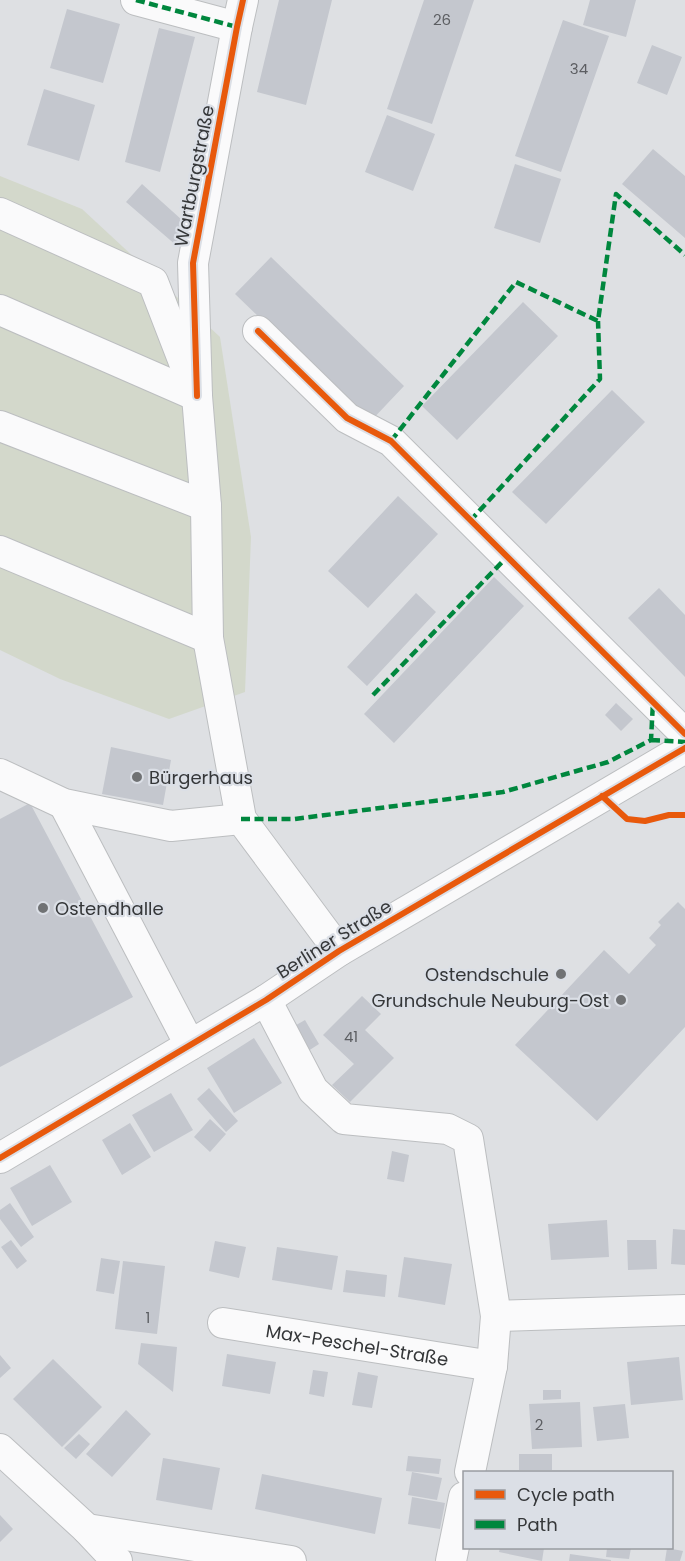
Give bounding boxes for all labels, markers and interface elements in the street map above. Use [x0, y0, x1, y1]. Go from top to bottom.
house number: 26 [433, 9, 451, 30]
house number: 34 [570, 58, 588, 79]
street label: Wartburgstraße [168, 103, 220, 249]
place label: Bürgerhaus [149, 765, 253, 790]
marker: Bürgerhaus [130, 770, 144, 784]
street label: Berliner Straße [272, 894, 396, 984]
place label: Ostendhalle [55, 896, 164, 921]
marker: Ostendhalle [36, 901, 50, 915]
place label: Ostendschule [425, 962, 549, 987]
marker: Ostendschule [554, 967, 568, 981]
place label: Grundschule Neuburg-Ost [371, 988, 609, 1013]
marker: Grundschule Neuburg-Ost [614, 993, 628, 1007]
house number: 41 [344, 1026, 358, 1047]
house number: 1 [146, 1307, 150, 1328]
street label: Max-Peschel-Straße [264, 1318, 450, 1371]
house number: 2 [535, 1414, 543, 1435]
legend [463, 1471, 673, 1549]
text: Cycle path [517, 1482, 615, 1507]
text: Path [517, 1512, 558, 1537]

